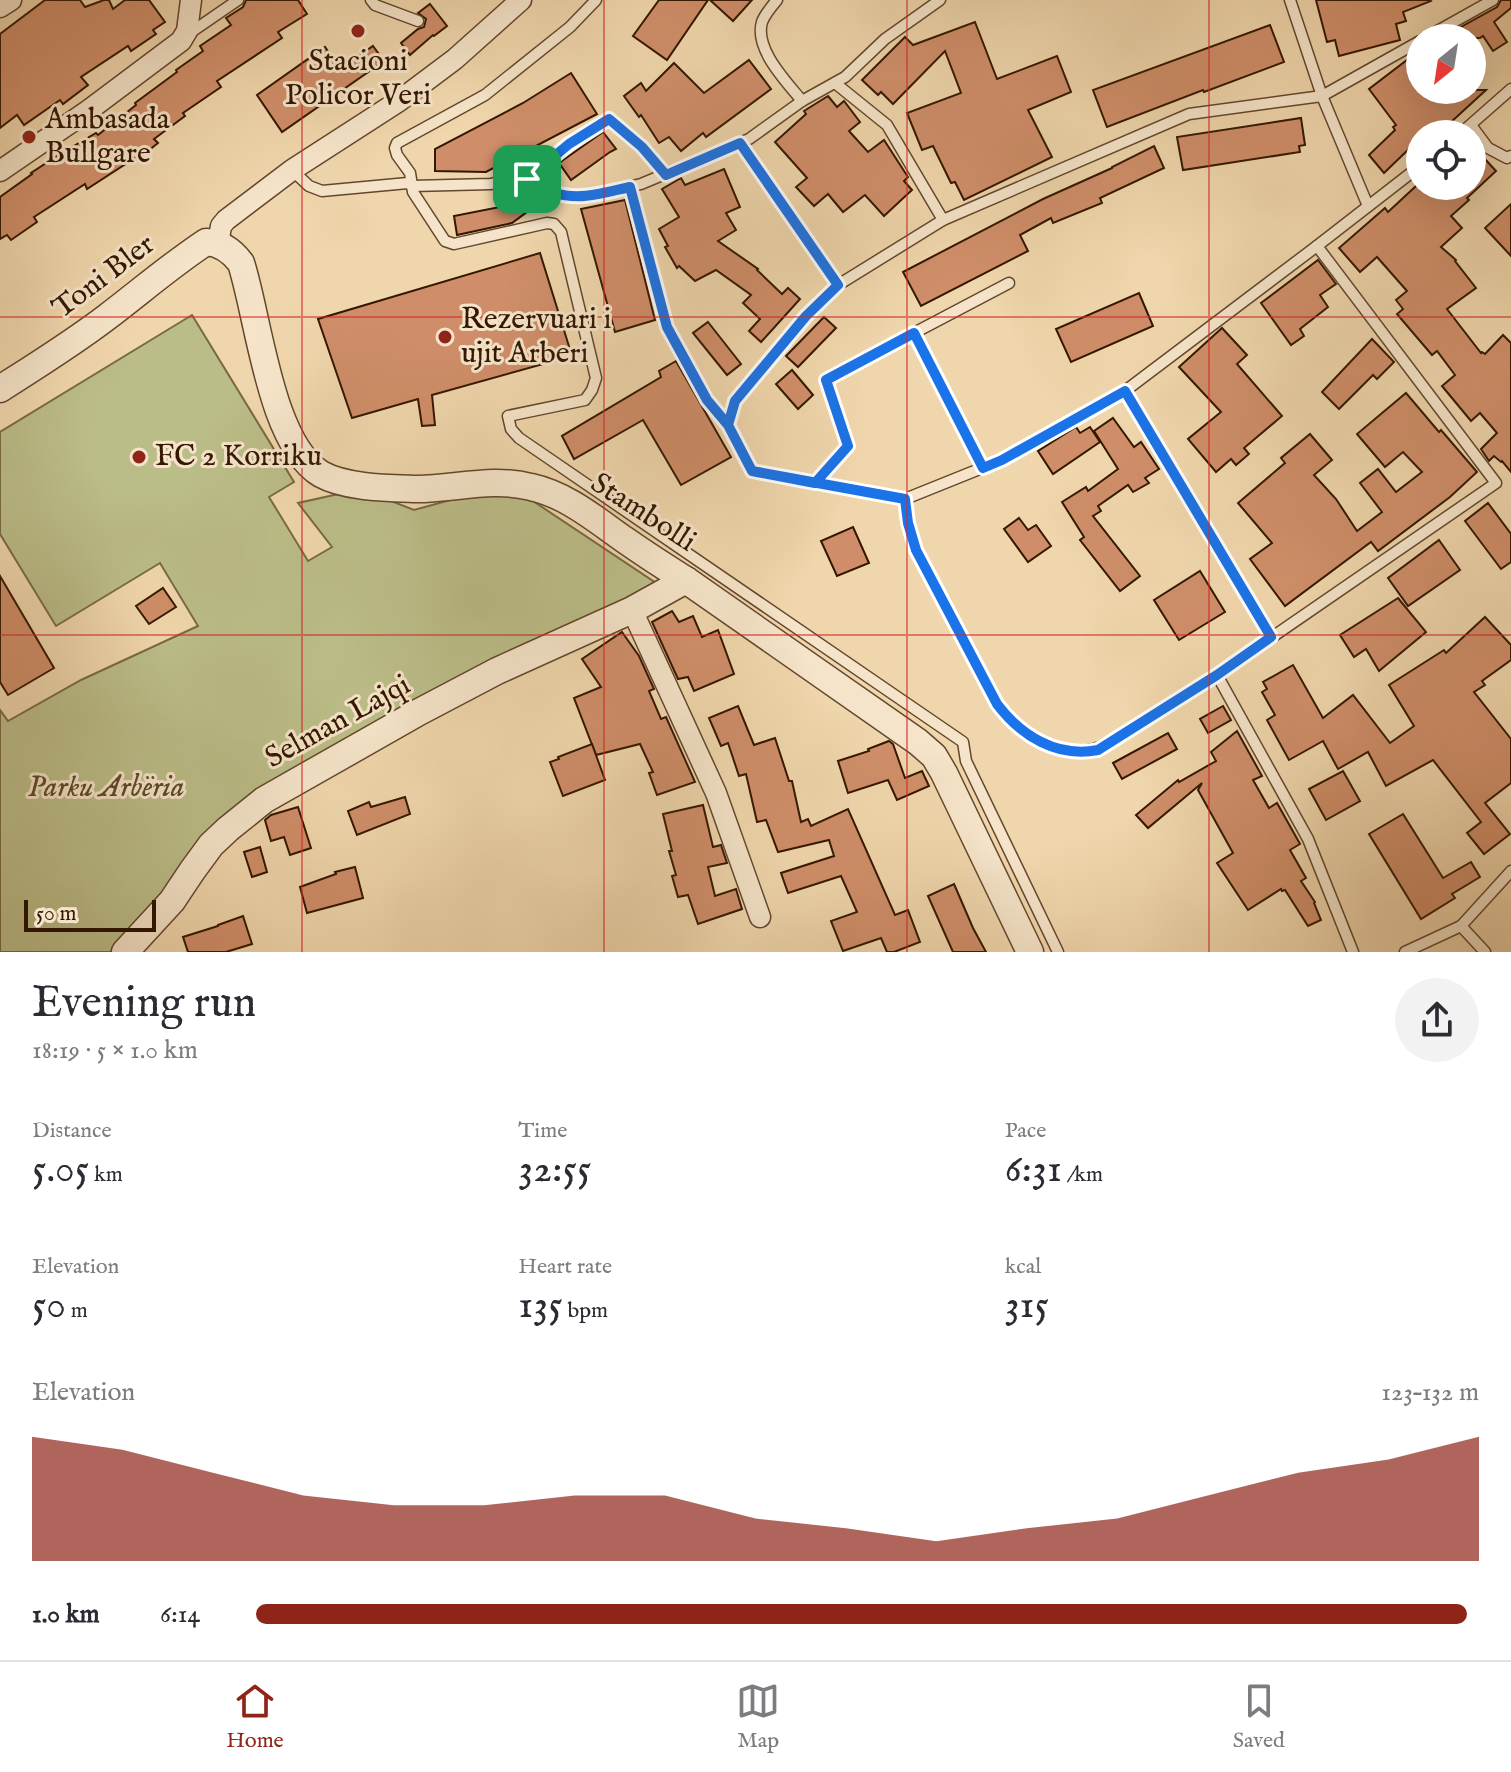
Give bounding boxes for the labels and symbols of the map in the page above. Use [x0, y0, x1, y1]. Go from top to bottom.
marker: Stacioni Policor Veri [349, 22, 367, 40]
north arrow [1406, 24, 1486, 104]
place label: Stacioni Policor Veri [285, 43, 431, 115]
place label: Ambasada Bullgare [44, 101, 170, 173]
marker: Ambasada Bullgare [20, 128, 38, 146]
pin [493, 145, 561, 213]
street label: Toni Bler [45, 226, 163, 328]
place label: Rezervuari i ujit Arberi [461, 301, 612, 373]
marker: Rezervuari i ujit Arberi [436, 328, 454, 346]
place label: FC 2 Korriku [155, 438, 322, 476]
marker: FC 2 Korriku [130, 448, 148, 466]
street label: Stambolli [583, 465, 703, 561]
street label: Selman Lajqi [259, 666, 417, 778]
park label: Parku Arbëria [28, 769, 184, 807]
scale bar [24, 896, 156, 932]

